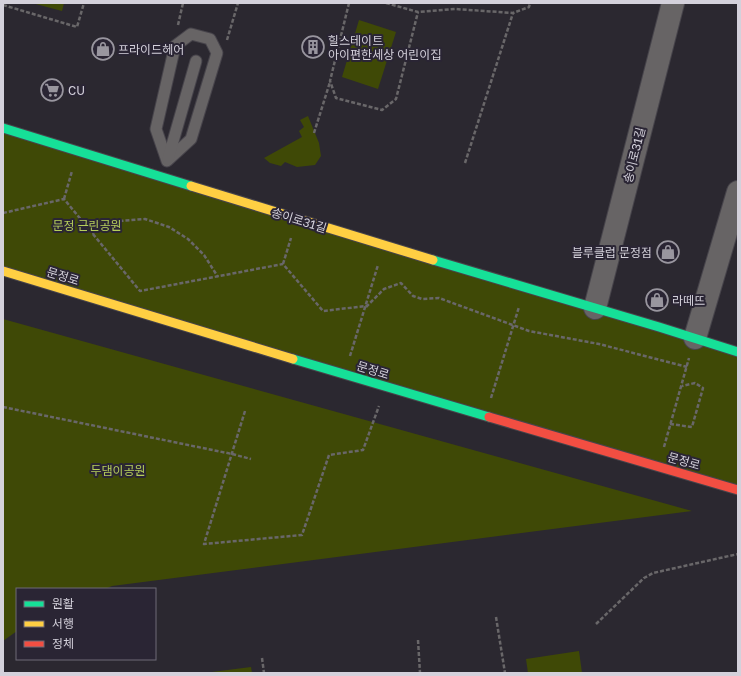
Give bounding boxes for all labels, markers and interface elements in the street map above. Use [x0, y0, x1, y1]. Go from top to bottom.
place label: 힐스테이트 아이편한세상 어린이집 [328, 33, 441, 62]
building icon: 힐스테이트 아이편한세상 어린이집 [300, 34, 326, 60]
shop icon: 프라이드헤어 [90, 36, 116, 62]
place label: 프라이드헤어 [118, 42, 184, 57]
supermarket icon: CU [39, 77, 65, 103]
place label: CU [68, 83, 85, 98]
street label: 송이로31길 [620, 126, 648, 184]
street label: 송이로31길 [270, 204, 328, 236]
park label: 문정 근린공원 [52, 218, 122, 233]
shop icon: 블루클럽 문정점 [655, 239, 681, 265]
place label: 블루클럽 문정점 [572, 245, 652, 260]
street label: 문정로 [45, 264, 81, 288]
shop icon: 라떼뜨 [644, 287, 670, 313]
place label: 라떼뜨 [672, 293, 705, 308]
street label: 문정로 [355, 358, 391, 382]
street label: 문정로 [666, 449, 702, 473]
park label: 두댐이공원 [90, 463, 146, 478]
legend [16, 588, 156, 660]
text: 원활 [52, 596, 74, 611]
text: 서행 [52, 616, 74, 631]
text: 정체 [52, 636, 74, 651]

